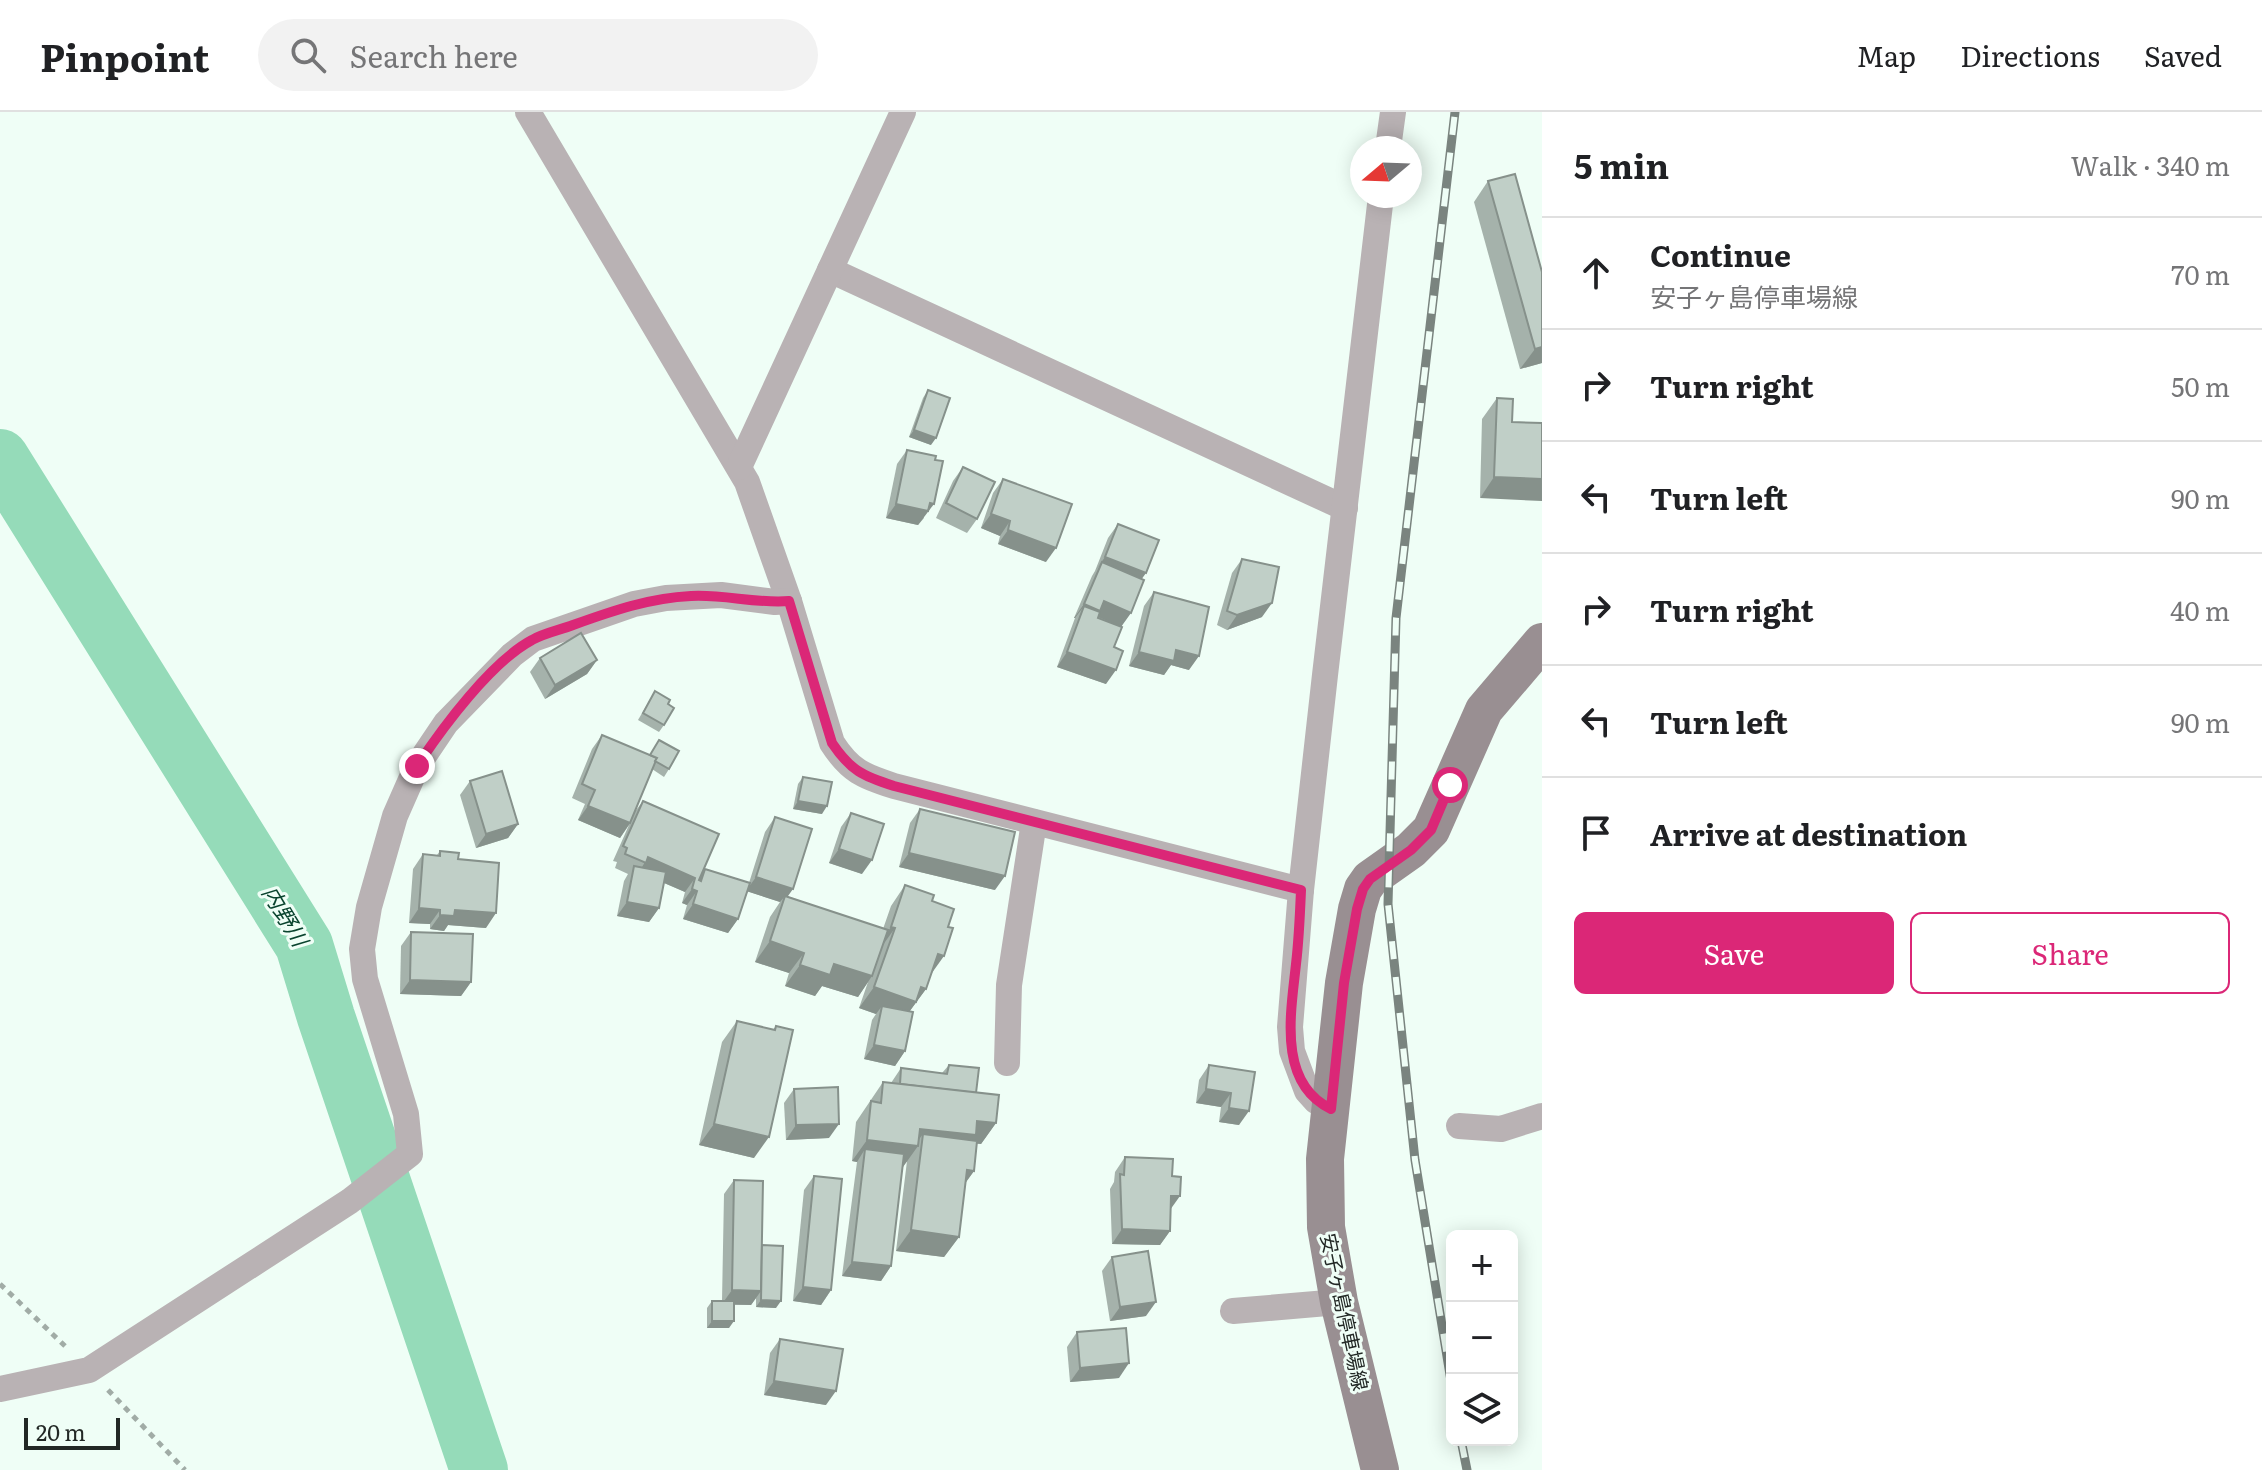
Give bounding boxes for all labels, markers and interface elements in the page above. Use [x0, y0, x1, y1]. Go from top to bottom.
search box [258, 19, 818, 91]
text: Pinpoint [40, 27, 210, 84]
icon: search [286, 33, 330, 77]
text: Search here [350, 33, 518, 77]
text: Map [1857, 34, 1916, 76]
text: Directions [1960, 34, 2100, 76]
text: Saved [2144, 34, 2222, 76]
north arrow [1350, 136, 1422, 208]
text: 5 min [1574, 139, 1669, 189]
text: Walk · 340 m [2071, 145, 2230, 184]
text: Continue [1650, 232, 1791, 276]
icon: ahead [1574, 251, 1618, 295]
text: 70 m [2171, 254, 2230, 293]
text: 安子ヶ島停車場線 [1650, 276, 1858, 315]
icon: right [1574, 363, 1618, 407]
text: Turn right [1650, 363, 1814, 407]
text: 50 m [2171, 366, 2230, 405]
icon: left [1574, 475, 1618, 519]
text: Turn left [1650, 475, 1788, 519]
text: 90 m [2171, 478, 2230, 517]
icon: right [1574, 587, 1618, 631]
text: Turn right [1650, 587, 1814, 631]
text: 40 m [2170, 590, 2230, 629]
icon: left [1574, 699, 1618, 743]
text: Turn left [1650, 699, 1788, 743]
text: 90 m [2171, 702, 2230, 741]
route end [399, 748, 435, 784]
route start [1432, 767, 1468, 803]
icon: arrive [1574, 811, 1618, 855]
text: Arrive at destination [1650, 811, 1967, 855]
water label: 内野川 [255, 878, 318, 954]
button: Save [1574, 912, 1894, 994]
button: Share [1910, 912, 2230, 994]
street label: 安子ヶ島停車場線 [1315, 1230, 1377, 1393]
map controls [1446, 1230, 1518, 1446]
button: + [1446, 1230, 1518, 1302]
button: − [1446, 1302, 1518, 1374]
button: layers [1446, 1374, 1518, 1446]
scale bar [24, 1414, 120, 1450]
text: 20 m [36, 1415, 86, 1448]

